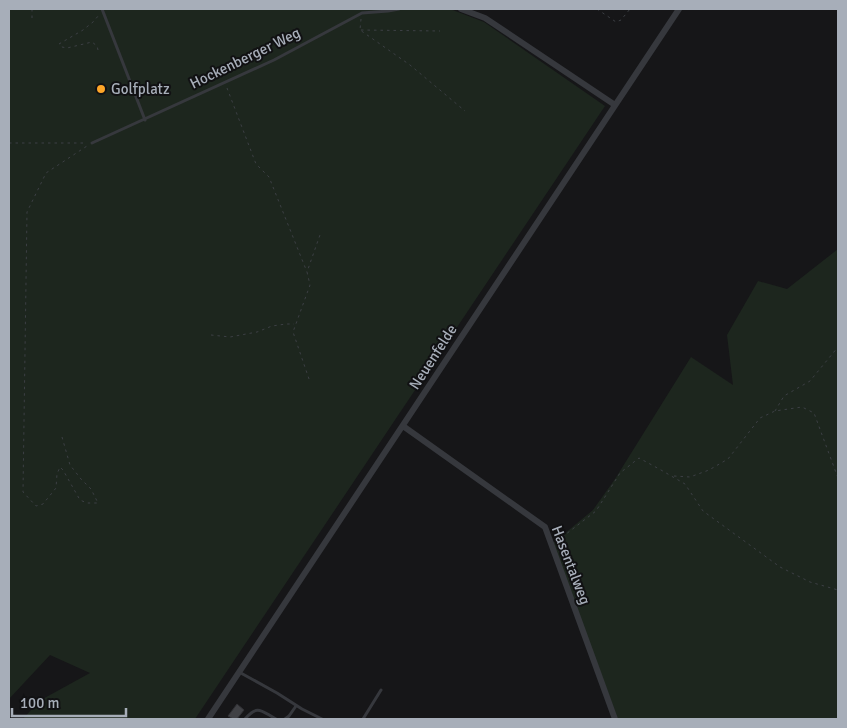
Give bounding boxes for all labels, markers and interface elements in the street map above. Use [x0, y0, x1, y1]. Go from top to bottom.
street label: Hockenberger Weg [187, 23, 303, 93]
place label: Golfplatz [111, 80, 170, 98]
marker: Golfplatz [95, 83, 107, 95]
street label: Neuenfelde [405, 321, 461, 393]
street label: Hasentalweg [548, 523, 594, 607]
scale bar [12, 686, 126, 718]
text: 100 m [20, 694, 60, 712]

